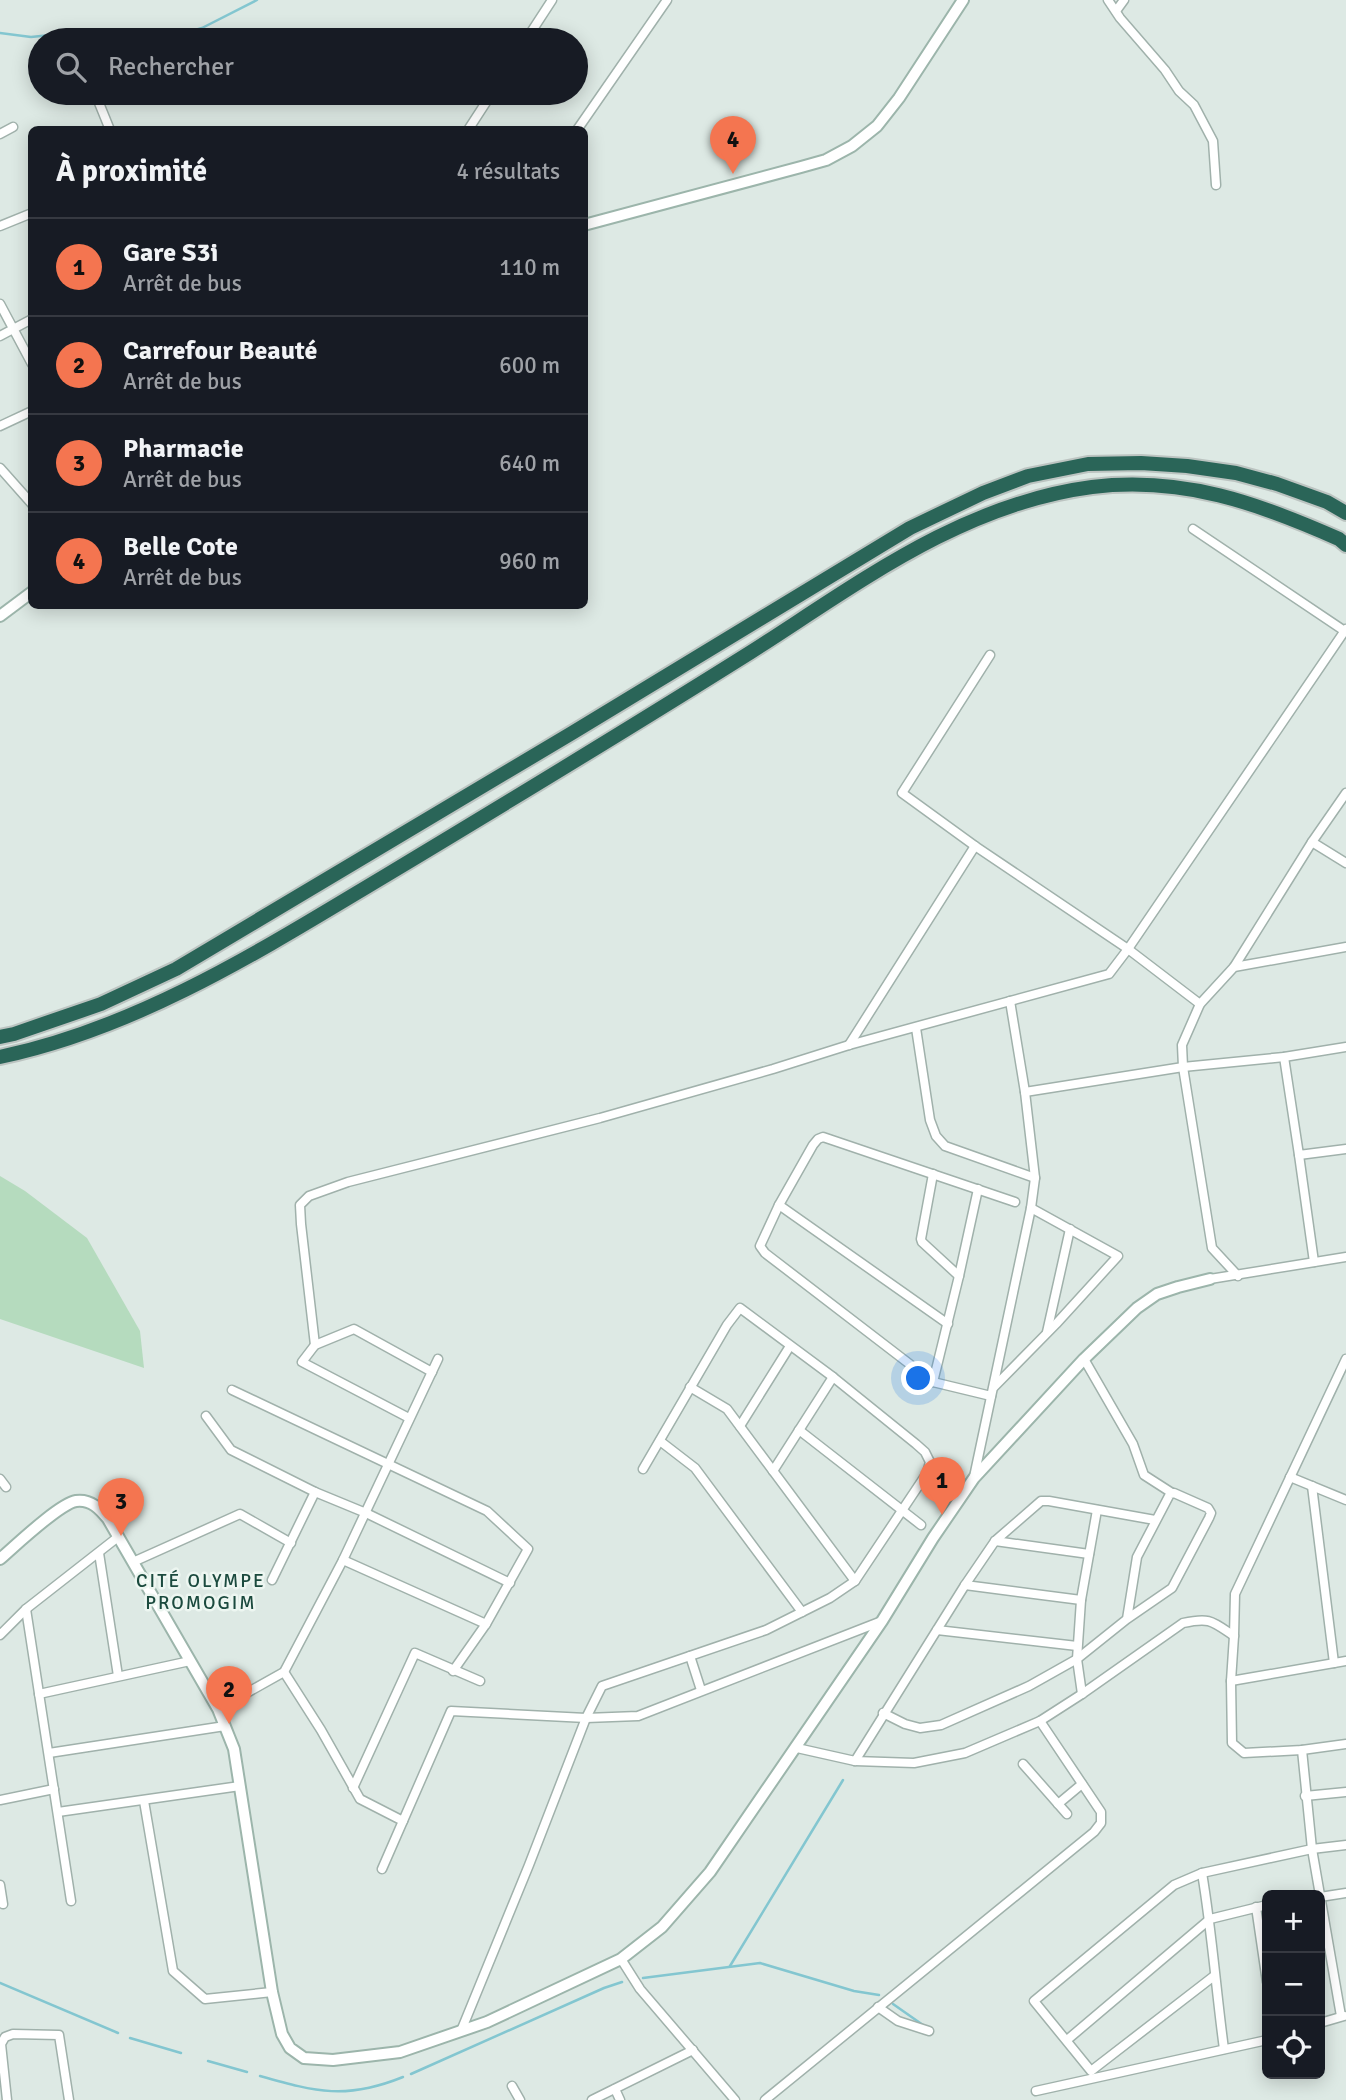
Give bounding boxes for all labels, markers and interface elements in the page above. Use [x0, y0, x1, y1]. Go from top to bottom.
search box [28, 28, 588, 105]
icon: search [52, 48, 90, 86]
text: Rechercher [108, 51, 234, 83]
pin: 4 [710, 116, 756, 174]
text: À proximité [56, 153, 207, 190]
text: 4 résultats [456, 157, 560, 186]
text: Gare S3i [123, 237, 218, 269]
text: 1 [73, 253, 85, 282]
text: 110 m [499, 253, 560, 282]
text: Arrêt de bus [123, 269, 242, 298]
text: Carrefour Beauté [123, 335, 317, 367]
text: 2 [73, 351, 85, 380]
text: 600 m [499, 351, 560, 380]
text: Arrêt de bus [123, 367, 242, 396]
text: Pharmacie [123, 433, 244, 465]
text: 3 [73, 449, 85, 478]
text: 640 m [499, 449, 560, 478]
text: Arrêt de bus [123, 465, 242, 494]
text: Belle Cote [123, 531, 238, 563]
text: 4 [73, 547, 85, 576]
text: 960 m [499, 547, 560, 576]
text: Arrêt de bus [123, 563, 242, 592]
your location [901, 1361, 935, 1395]
pin: 1 [919, 1457, 965, 1515]
pin: 3 [98, 1478, 144, 1536]
district label: CITÉ OLYMPE PROMOGIM [136, 1569, 266, 1615]
pin: 2 [206, 1666, 252, 1724]
map controls [1262, 1890, 1325, 2079]
button: + [1262, 1890, 1325, 1953]
button: − [1262, 1953, 1325, 2016]
button: locate [1262, 2016, 1325, 2079]

